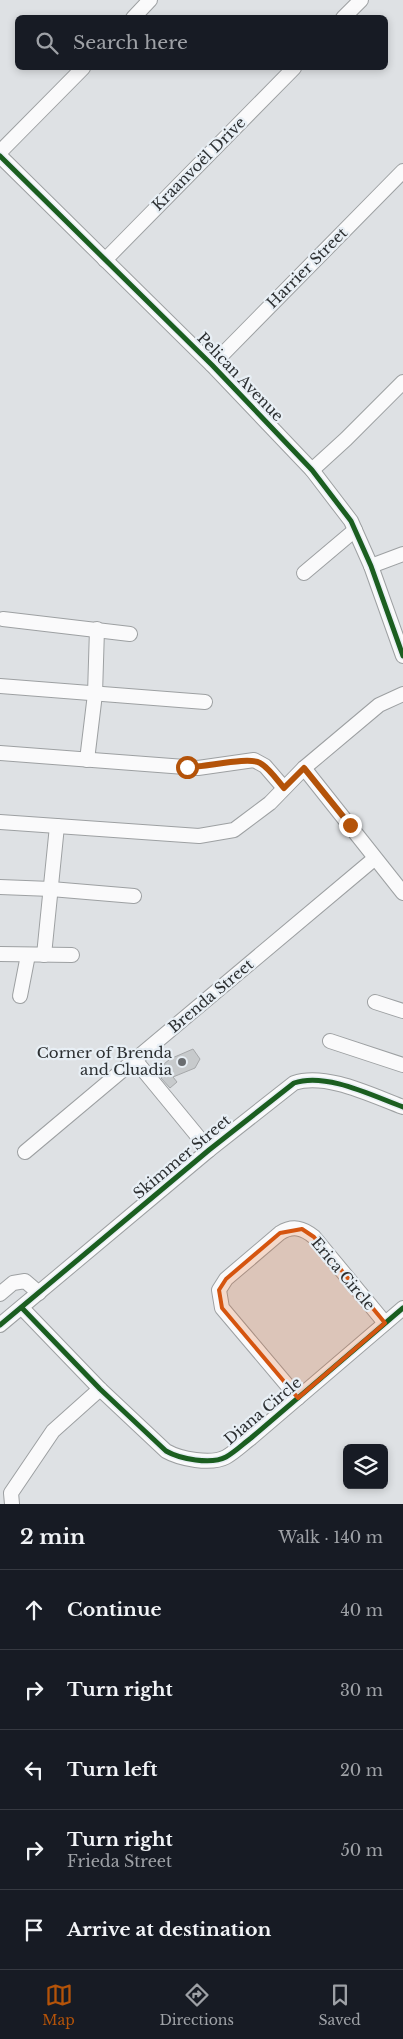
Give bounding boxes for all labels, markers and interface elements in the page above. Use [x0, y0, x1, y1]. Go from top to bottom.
search box [15, 15, 388, 70]
icon: search [33, 29, 61, 57]
text: Search here [73, 31, 188, 54]
street label: Kraanvoël Drive [148, 113, 249, 214]
street label: Harrier Street [262, 223, 351, 312]
street label: Pelican Avenue [193, 328, 287, 425]
route start [176, 756, 199, 779]
route end [339, 814, 362, 837]
street label: Brenda Street [164, 954, 257, 1037]
place label: Corner of Brenda and Cluadia [37, 1043, 173, 1079]
marker: Corner of Brenda and Cluadia [176, 1056, 188, 1068]
street label: Skimmer Street [129, 1110, 234, 1203]
street label: Erica Circle [307, 1233, 379, 1314]
street label: Diana Circle [220, 1373, 305, 1448]
map controls [343, 1444, 388, 1489]
button: layers [343, 1444, 388, 1489]
text: 2 min [20, 1524, 85, 1550]
text: Walk · 140 m [278, 1527, 383, 1547]
icon: ahead [20, 1596, 48, 1624]
text: Continue [67, 1598, 162, 1621]
text: 40 m [340, 1600, 383, 1620]
icon: right [20, 1676, 48, 1704]
text: Turn right [67, 1678, 173, 1701]
text: 30 m [340, 1680, 383, 1700]
icon: left [20, 1756, 48, 1784]
text: Turn left [67, 1758, 158, 1781]
text: 20 m [340, 1760, 383, 1780]
text: Turn right [67, 1828, 173, 1851]
icon: right [20, 1836, 48, 1864]
text: 50 m [341, 1840, 383, 1860]
text: Frieda Street [67, 1851, 172, 1871]
icon: arrive [20, 1916, 48, 1944]
text: Arrive at destination [67, 1918, 271, 1941]
tab: Map [42, 1981, 75, 2029]
tab: Directions [159, 1981, 234, 2029]
tab: Saved [318, 1981, 361, 2029]

